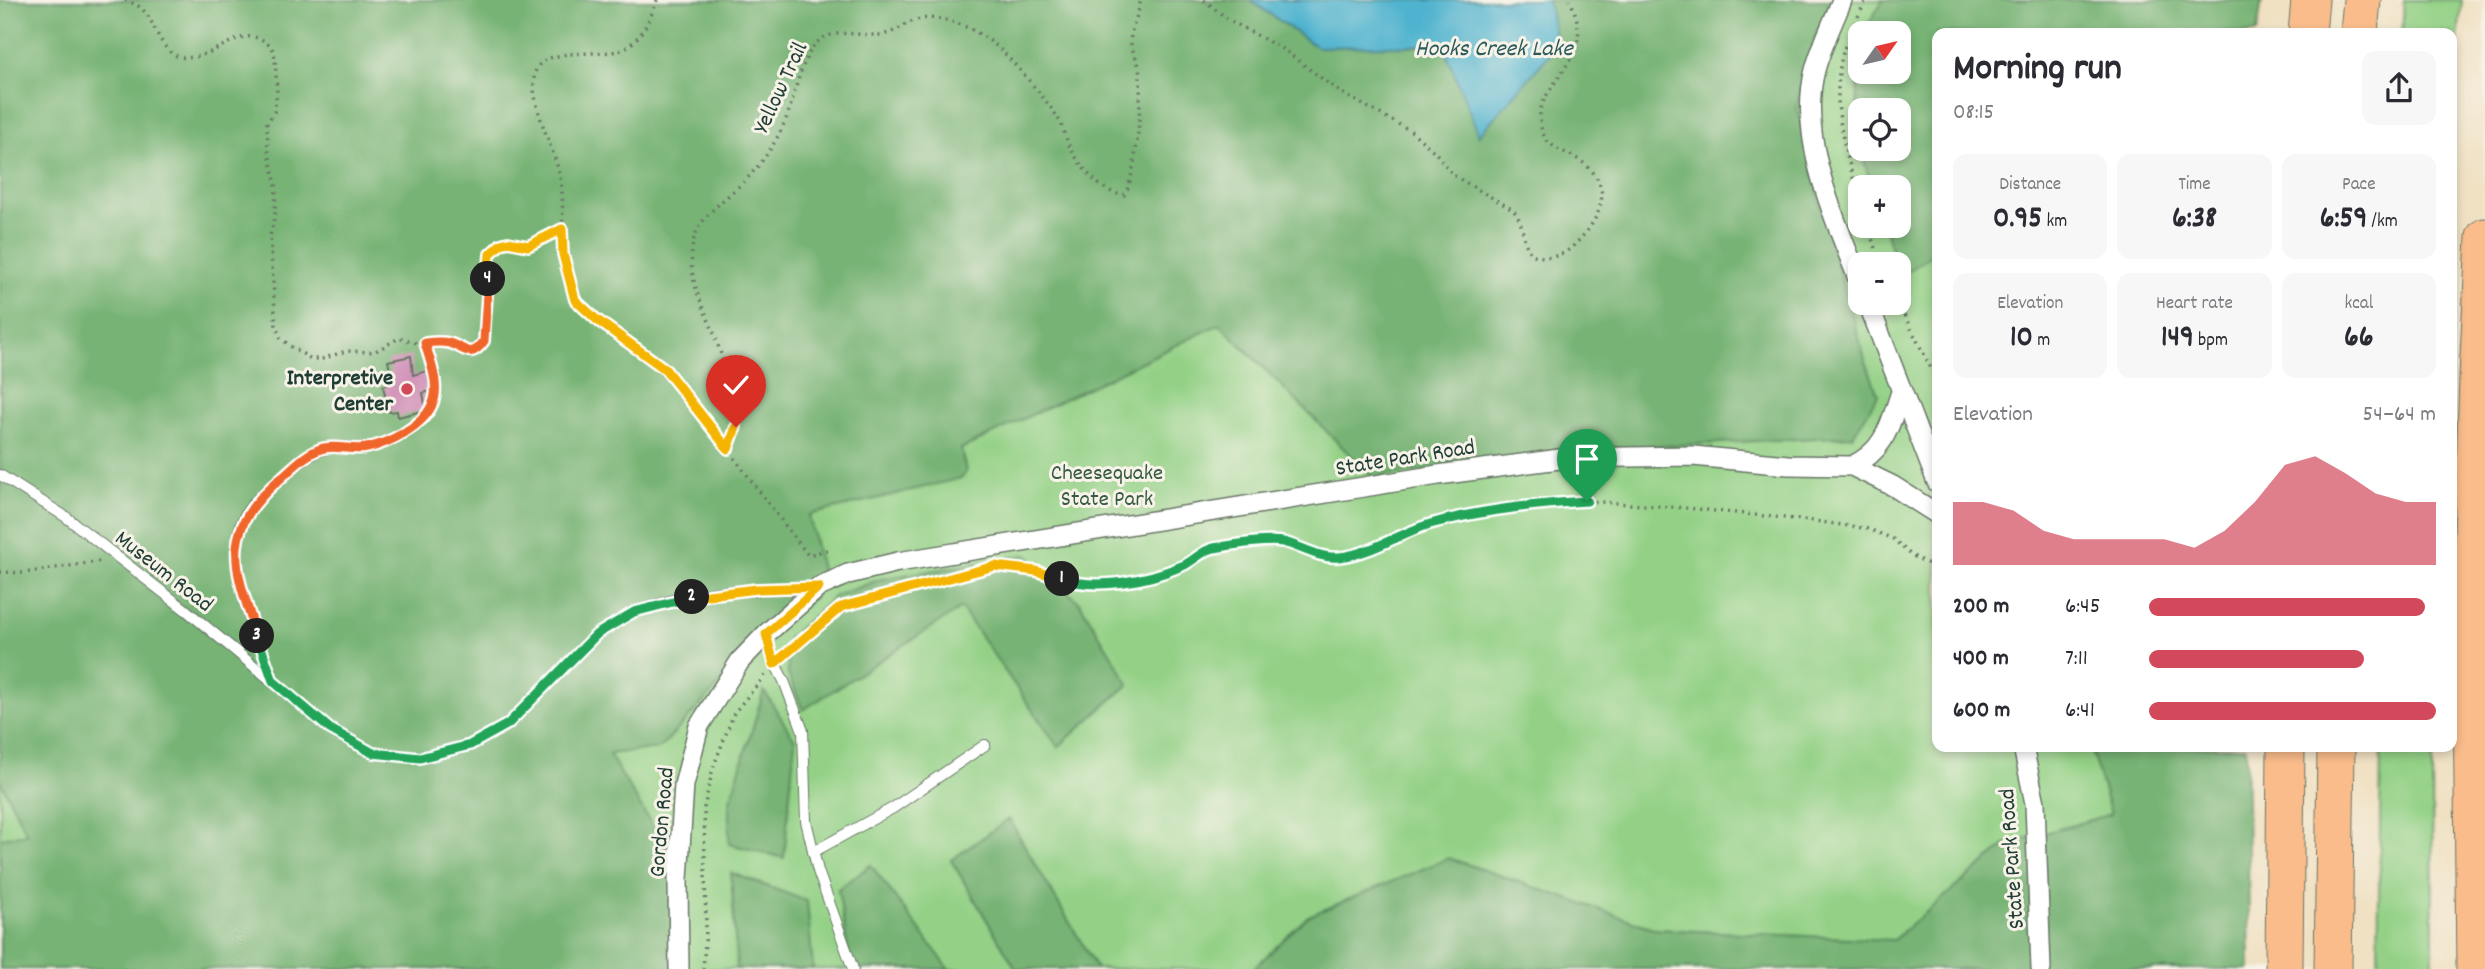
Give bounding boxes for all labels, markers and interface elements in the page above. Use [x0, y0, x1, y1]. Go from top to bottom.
north arrow [1848, 21, 1911, 84]
map controls [1848, 21, 1911, 315]
water label: Hooks Creek Lake [1415, 33, 1574, 67]
street label: Yellow Trail [747, 37, 818, 140]
text: Morning run [1953, 43, 2122, 98]
button: share [2362, 51, 2436, 125]
text: 08:15 [1953, 97, 1994, 130]
button: locate [1848, 98, 1911, 161]
text: Distance [1999, 172, 2061, 199]
text: Time [2178, 172, 2211, 199]
text: Pace [2342, 172, 2376, 199]
button: + [1848, 175, 1911, 238]
text: 0.95 [1993, 199, 2042, 242]
text: 6:38 [2172, 199, 2217, 242]
text: 6:59 [2320, 199, 2367, 242]
text: km [2042, 209, 2067, 236]
text: /km [2367, 209, 2398, 236]
button: − [1848, 252, 1911, 315]
pin: 4 [470, 262, 505, 296]
text: 4 [484, 265, 491, 292]
text: Elevation [1997, 291, 2063, 318]
text: Heart rate [2156, 291, 2233, 318]
text: kcal [2344, 291, 2373, 318]
text: 10 [2010, 318, 2033, 361]
text: 149 [2161, 318, 2194, 361]
text: 66 [2344, 318, 2374, 361]
text: m [2033, 328, 2050, 355]
text: bpm [2194, 328, 2228, 355]
pin [706, 355, 766, 427]
place label: Interpretive Center [286, 363, 393, 422]
icon: check [717, 366, 755, 404]
marker: Interpretive Center [399, 381, 415, 397]
text: Elevation [1953, 399, 2033, 432]
text: 54–64 m [2363, 399, 2436, 432]
pin [1557, 429, 1617, 501]
street label: State Park Road [1333, 432, 1478, 487]
icon: arrive [1568, 440, 1606, 478]
park label: Cheesequake State Park [1051, 458, 1163, 517]
street label: Museum Road [107, 524, 219, 622]
pin: 1 [1044, 562, 1080, 596]
text: 1 [1059, 565, 1064, 592]
pin: 2 [674, 580, 710, 614]
text: 2 [687, 583, 696, 610]
text: 200 m [1953, 591, 2009, 624]
text: 6:45 [2065, 591, 2100, 624]
pin: 3 [240, 618, 274, 654]
text: 3 [252, 622, 261, 649]
text: 400 m [1953, 643, 2009, 676]
text: 7:11 [2065, 643, 2088, 676]
text: 600 m [1953, 695, 2010, 728]
text: 6:41 [2065, 695, 2095, 728]
street label: Gordon Road [642, 766, 685, 879]
street label: State Park Road [1992, 787, 2035, 930]

